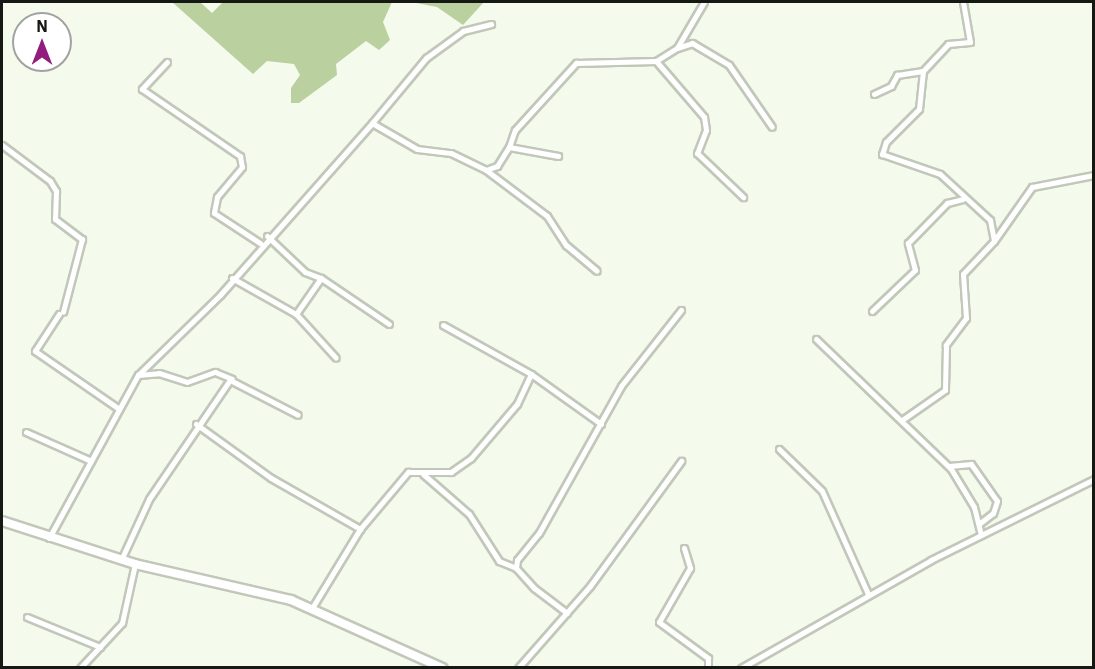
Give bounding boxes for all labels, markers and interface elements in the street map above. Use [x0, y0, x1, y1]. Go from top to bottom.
north arrow [12, 12, 72, 72]
text: N [36, 16, 48, 36]

